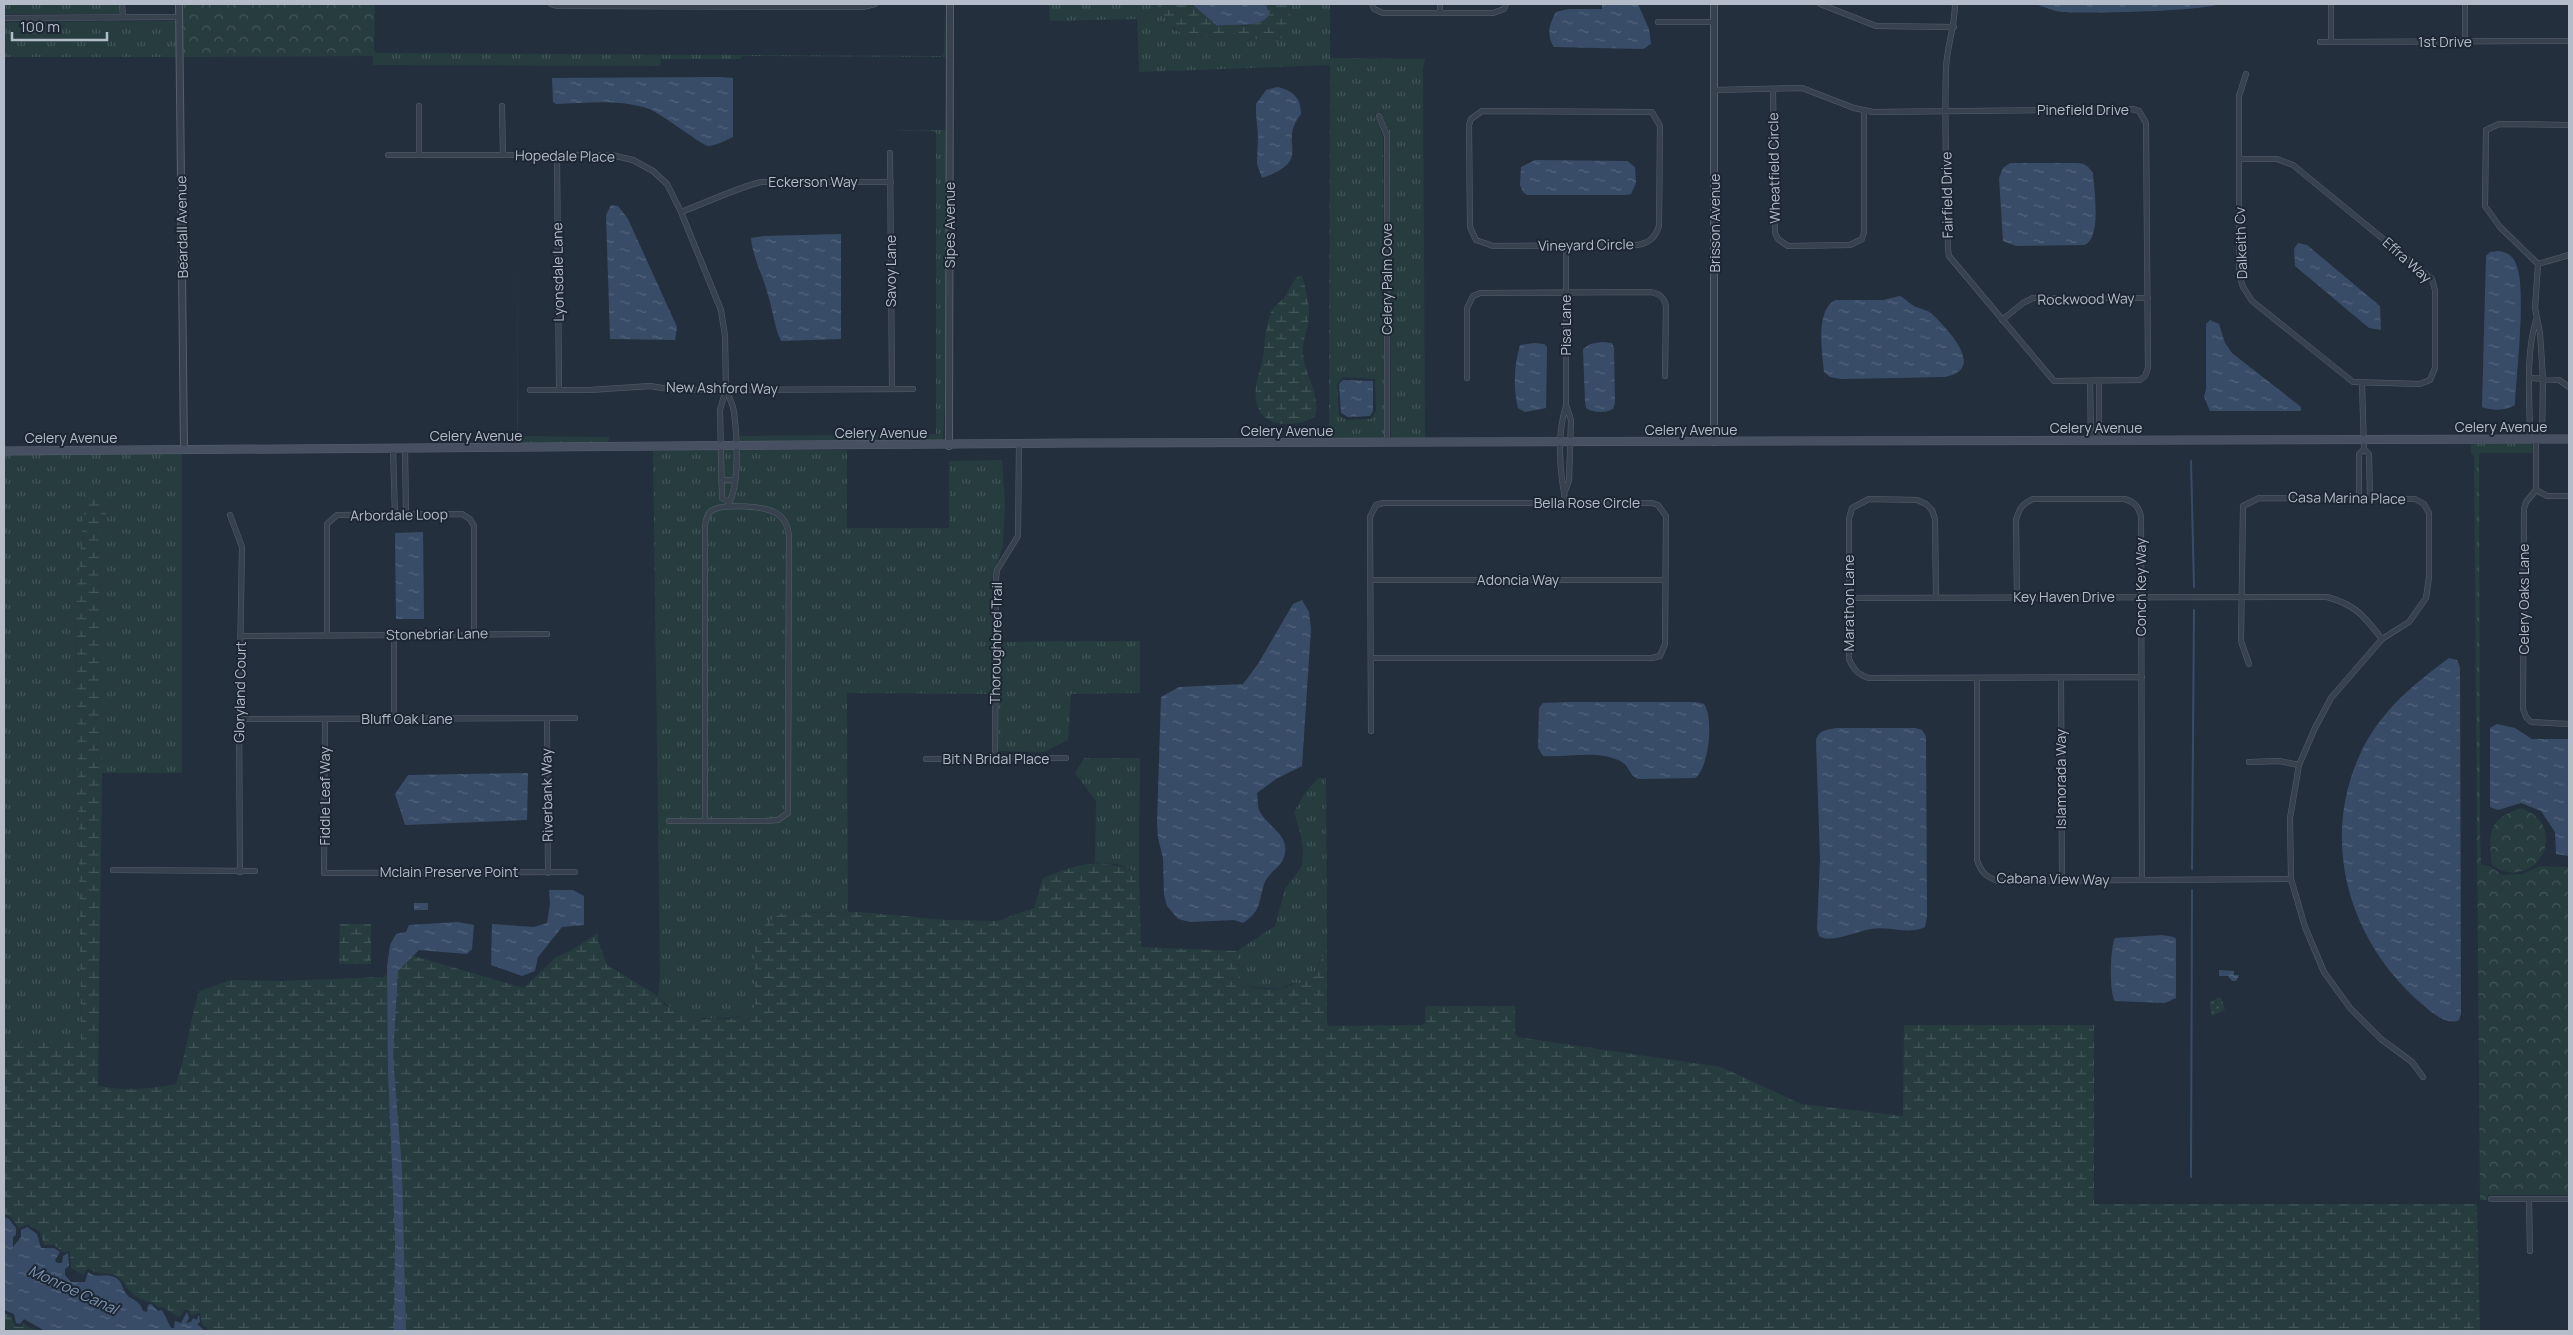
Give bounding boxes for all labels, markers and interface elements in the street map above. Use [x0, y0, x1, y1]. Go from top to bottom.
scale bar [12, 10, 108, 42]
text: 100 m [20, 16, 60, 37]
street label: 1st Drive [2418, 32, 2472, 51]
street label: Pinefield Drive [2037, 100, 2129, 119]
street label: Wheatfield Circle [1763, 112, 1784, 224]
street label: Hopedale Place [515, 145, 615, 166]
street label: Fairfield Drive [1936, 152, 1957, 238]
street label: Eckerson Way [768, 172, 858, 191]
street label: Brisson Avenue [1705, 174, 1724, 272]
street label: Beardall Avenue [171, 176, 192, 278]
street label: Sipes Avenue [940, 182, 959, 268]
street label: Dalkeith Cv [2230, 206, 2251, 280]
street label: Lyonsdale Lane [547, 222, 568, 322]
street label: Celery Palm Cove [1377, 223, 1396, 335]
street label: Effra Way [2379, 233, 2436, 287]
street label: Vineyard Circle [1538, 234, 1634, 255]
street label: Savoy Lane [881, 235, 900, 307]
street label: Rockwood Way [2037, 288, 2135, 309]
street label: Pisa Lane [1556, 294, 1575, 356]
street label: New Ashford Way [666, 377, 779, 398]
street label: Celery Avenue [2455, 417, 2547, 436]
street label: Celery Avenue [2050, 418, 2142, 437]
street label: Celery Avenue [1645, 420, 1737, 439]
street label: Celery Avenue [1241, 421, 1333, 440]
street label: Celery Avenue [835, 423, 927, 442]
street label: Celery Avenue [430, 426, 522, 445]
street label: Celery Avenue [25, 428, 117, 447]
street label: Casa Marina Place [2288, 487, 2406, 508]
street label: Bella Rose Circle [1534, 493, 1640, 512]
street label: Arbordale Loop [350, 504, 448, 525]
street label: Conch Key Way [2131, 537, 2150, 636]
street label: Celery Oaks Lane [2514, 543, 2533, 655]
street label: Marathon Lane [1839, 555, 1858, 651]
street label: Adoncia Way [1477, 570, 1560, 589]
street label: Thoroughbred Trail [985, 582, 1006, 704]
street label: Key Haven Drive [2013, 587, 2115, 606]
street label: Stonebriar Lane [386, 623, 488, 644]
street label: Gloryland Court [229, 641, 250, 743]
street label: Bluff Oak Lane [361, 709, 453, 728]
street label: Islamorada Way [2051, 728, 2070, 829]
street label: Fiddle Leaf Way [315, 746, 334, 846]
street label: Riverbank Way [536, 747, 557, 842]
street label: Bit N Bridal Place [943, 749, 1049, 768]
street label: Mclain Preserve Point [380, 862, 519, 881]
street label: Cabana View Way [1996, 868, 2110, 889]
water label: Monroe Canal [25, 1260, 123, 1320]

